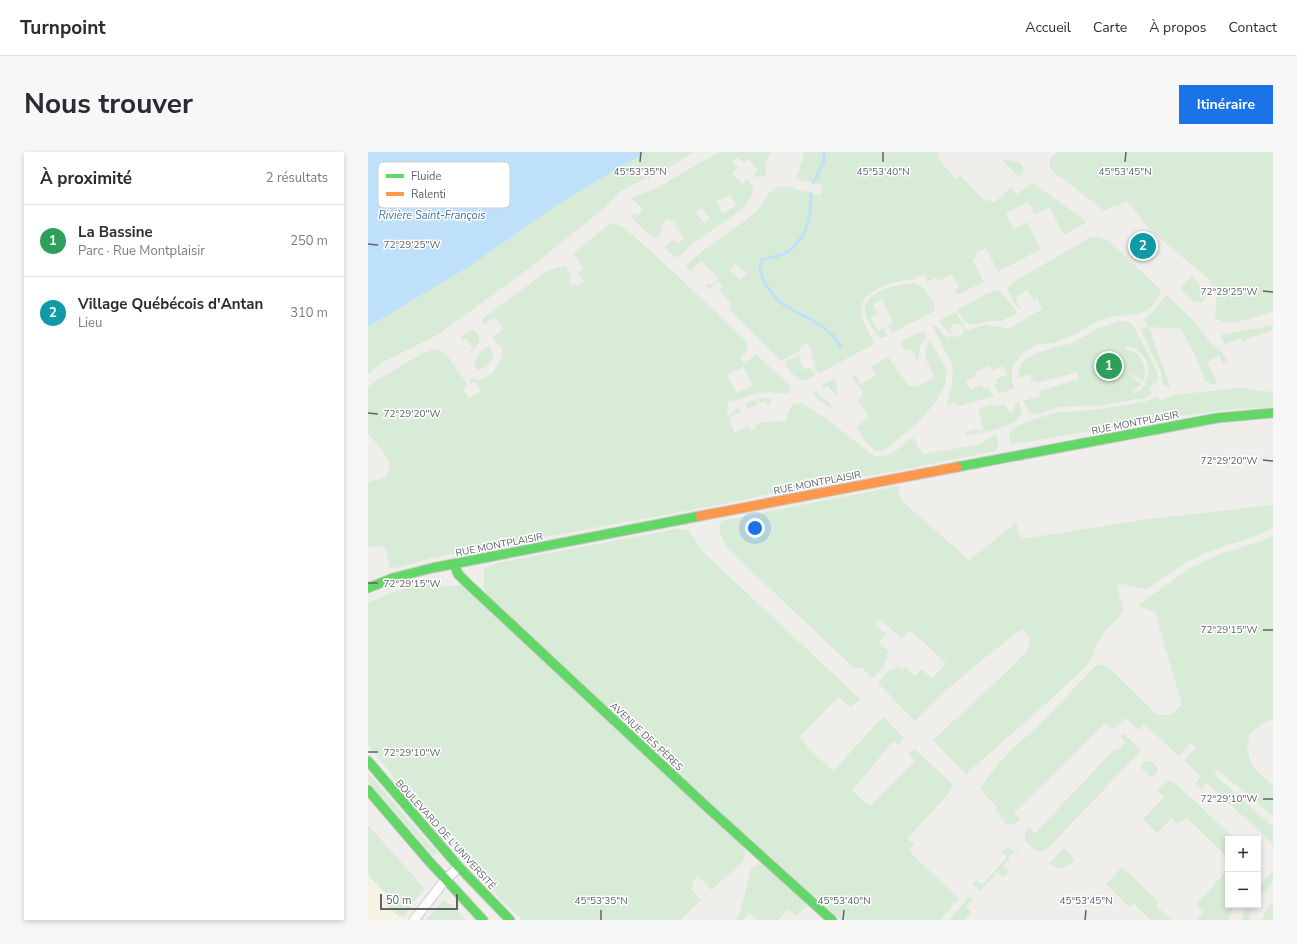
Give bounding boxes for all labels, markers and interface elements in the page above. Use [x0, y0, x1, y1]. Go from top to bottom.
text: Turnpoint [20, 15, 106, 41]
text: Accueil [1025, 18, 1071, 37]
text: Carte [1093, 18, 1127, 37]
text: À propos [1149, 18, 1207, 37]
text: Contact [1229, 18, 1277, 37]
text: Nous trouver [24, 85, 193, 123]
button: Itinéraire [1179, 85, 1273, 124]
legend [378, 162, 510, 208]
text: 45°53'35"N [613, 165, 667, 179]
text: 45°53'40"N [856, 165, 910, 179]
text: 45°53'45"N [1098, 165, 1152, 179]
text: À proximité [40, 167, 132, 190]
text: 2 résultats [266, 169, 328, 187]
text: Fluide [411, 169, 441, 184]
text: Ralenti [411, 187, 446, 202]
water label: Rivière Saint-François [378, 208, 486, 223]
text: La Bassine [78, 222, 153, 242]
pin: 2 [1130, 231, 1156, 261]
text: 1 [49, 232, 57, 250]
text: 250 m [290, 232, 328, 250]
text: 72°29'25"W [384, 238, 440, 252]
text: Parc · Rue Montplaisir [78, 242, 205, 260]
text: 72°29'25"W [1201, 285, 1257, 299]
text: Village Québécois d'Antan [78, 294, 263, 314]
text: 2 [49, 304, 57, 322]
text: 310 m [290, 304, 328, 322]
text: Lieu [78, 314, 102, 332]
pin: 1 [1096, 351, 1122, 381]
text: 72°29'20"W [384, 407, 440, 421]
street label: RUE MONTPLAISIR [1090, 408, 1180, 438]
text: 72°29'20"W [1201, 454, 1257, 468]
street label: RUE MONTPLAISIR [772, 468, 862, 498]
your location [745, 518, 765, 538]
street label: RUE MONTPLAISIR [454, 530, 544, 560]
text: 72°29'15"W [384, 577, 440, 591]
text: 72°29'15"W [1201, 623, 1257, 637]
street label: AVENUE DES PÈRES [607, 699, 686, 774]
text: 72°29'10"W [384, 746, 440, 760]
street label: BOULEVARD DE L'UNIVERSITÉ [392, 777, 499, 893]
text: 72°29'10"W [1201, 792, 1257, 806]
map controls [1225, 836, 1261, 908]
button: + [1225, 836, 1261, 872]
button: − [1225, 872, 1261, 908]
scale bar [380, 892, 458, 911]
text: 50 m [386, 893, 411, 908]
text: 45°53'35"N [574, 894, 628, 908]
text: 45°53'40"N [817, 894, 871, 908]
text: 45°53'45"N [1059, 894, 1113, 908]

